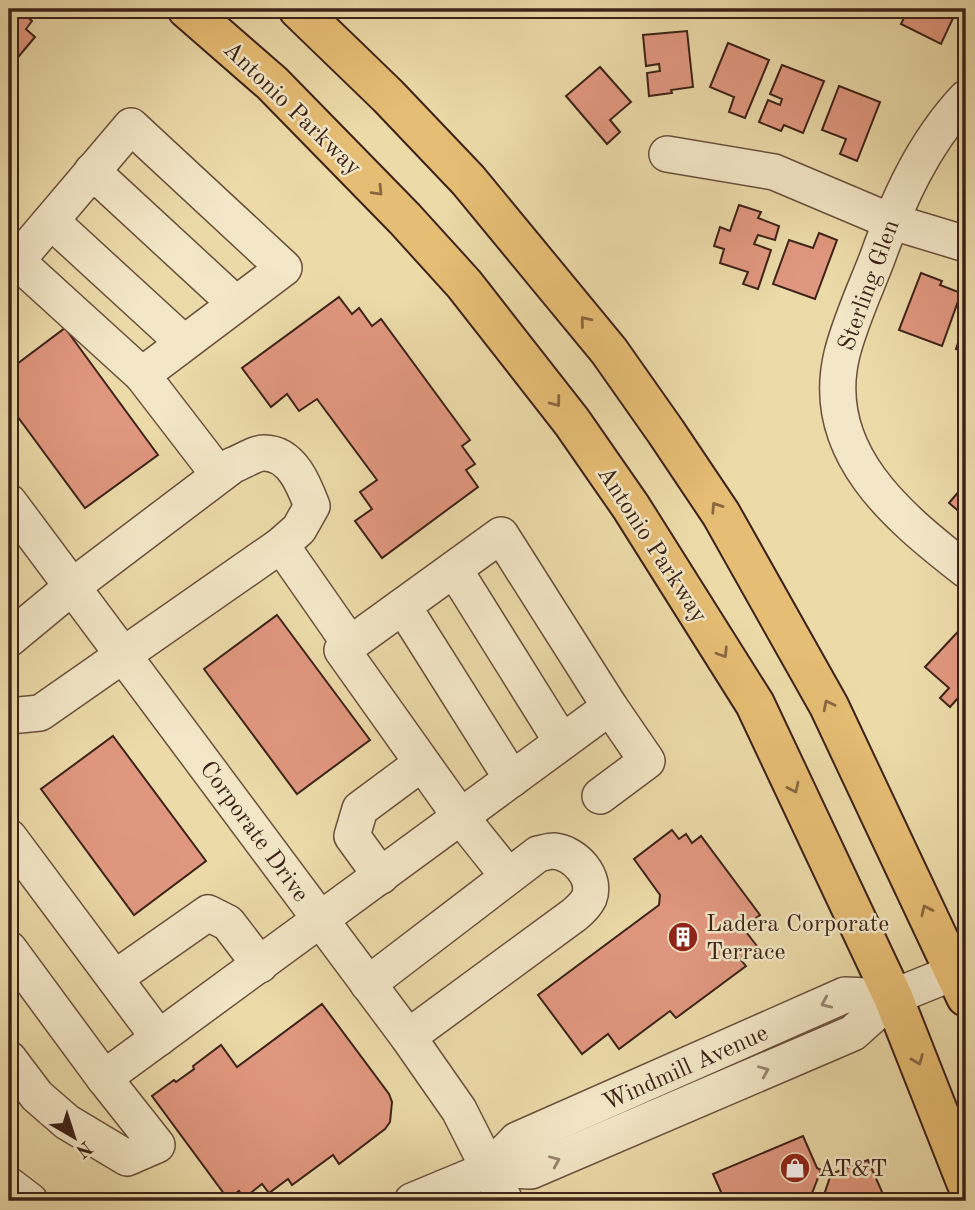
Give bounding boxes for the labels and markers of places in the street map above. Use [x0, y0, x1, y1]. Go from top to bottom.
place label: Ladera Corporate Terrace [706, 913, 889, 965]
building icon: Ladera Corporate Terrace [666, 920, 700, 954]
shop icon: AT&T [778, 1151, 812, 1185]
place label: AT&T [818, 1158, 887, 1182]

